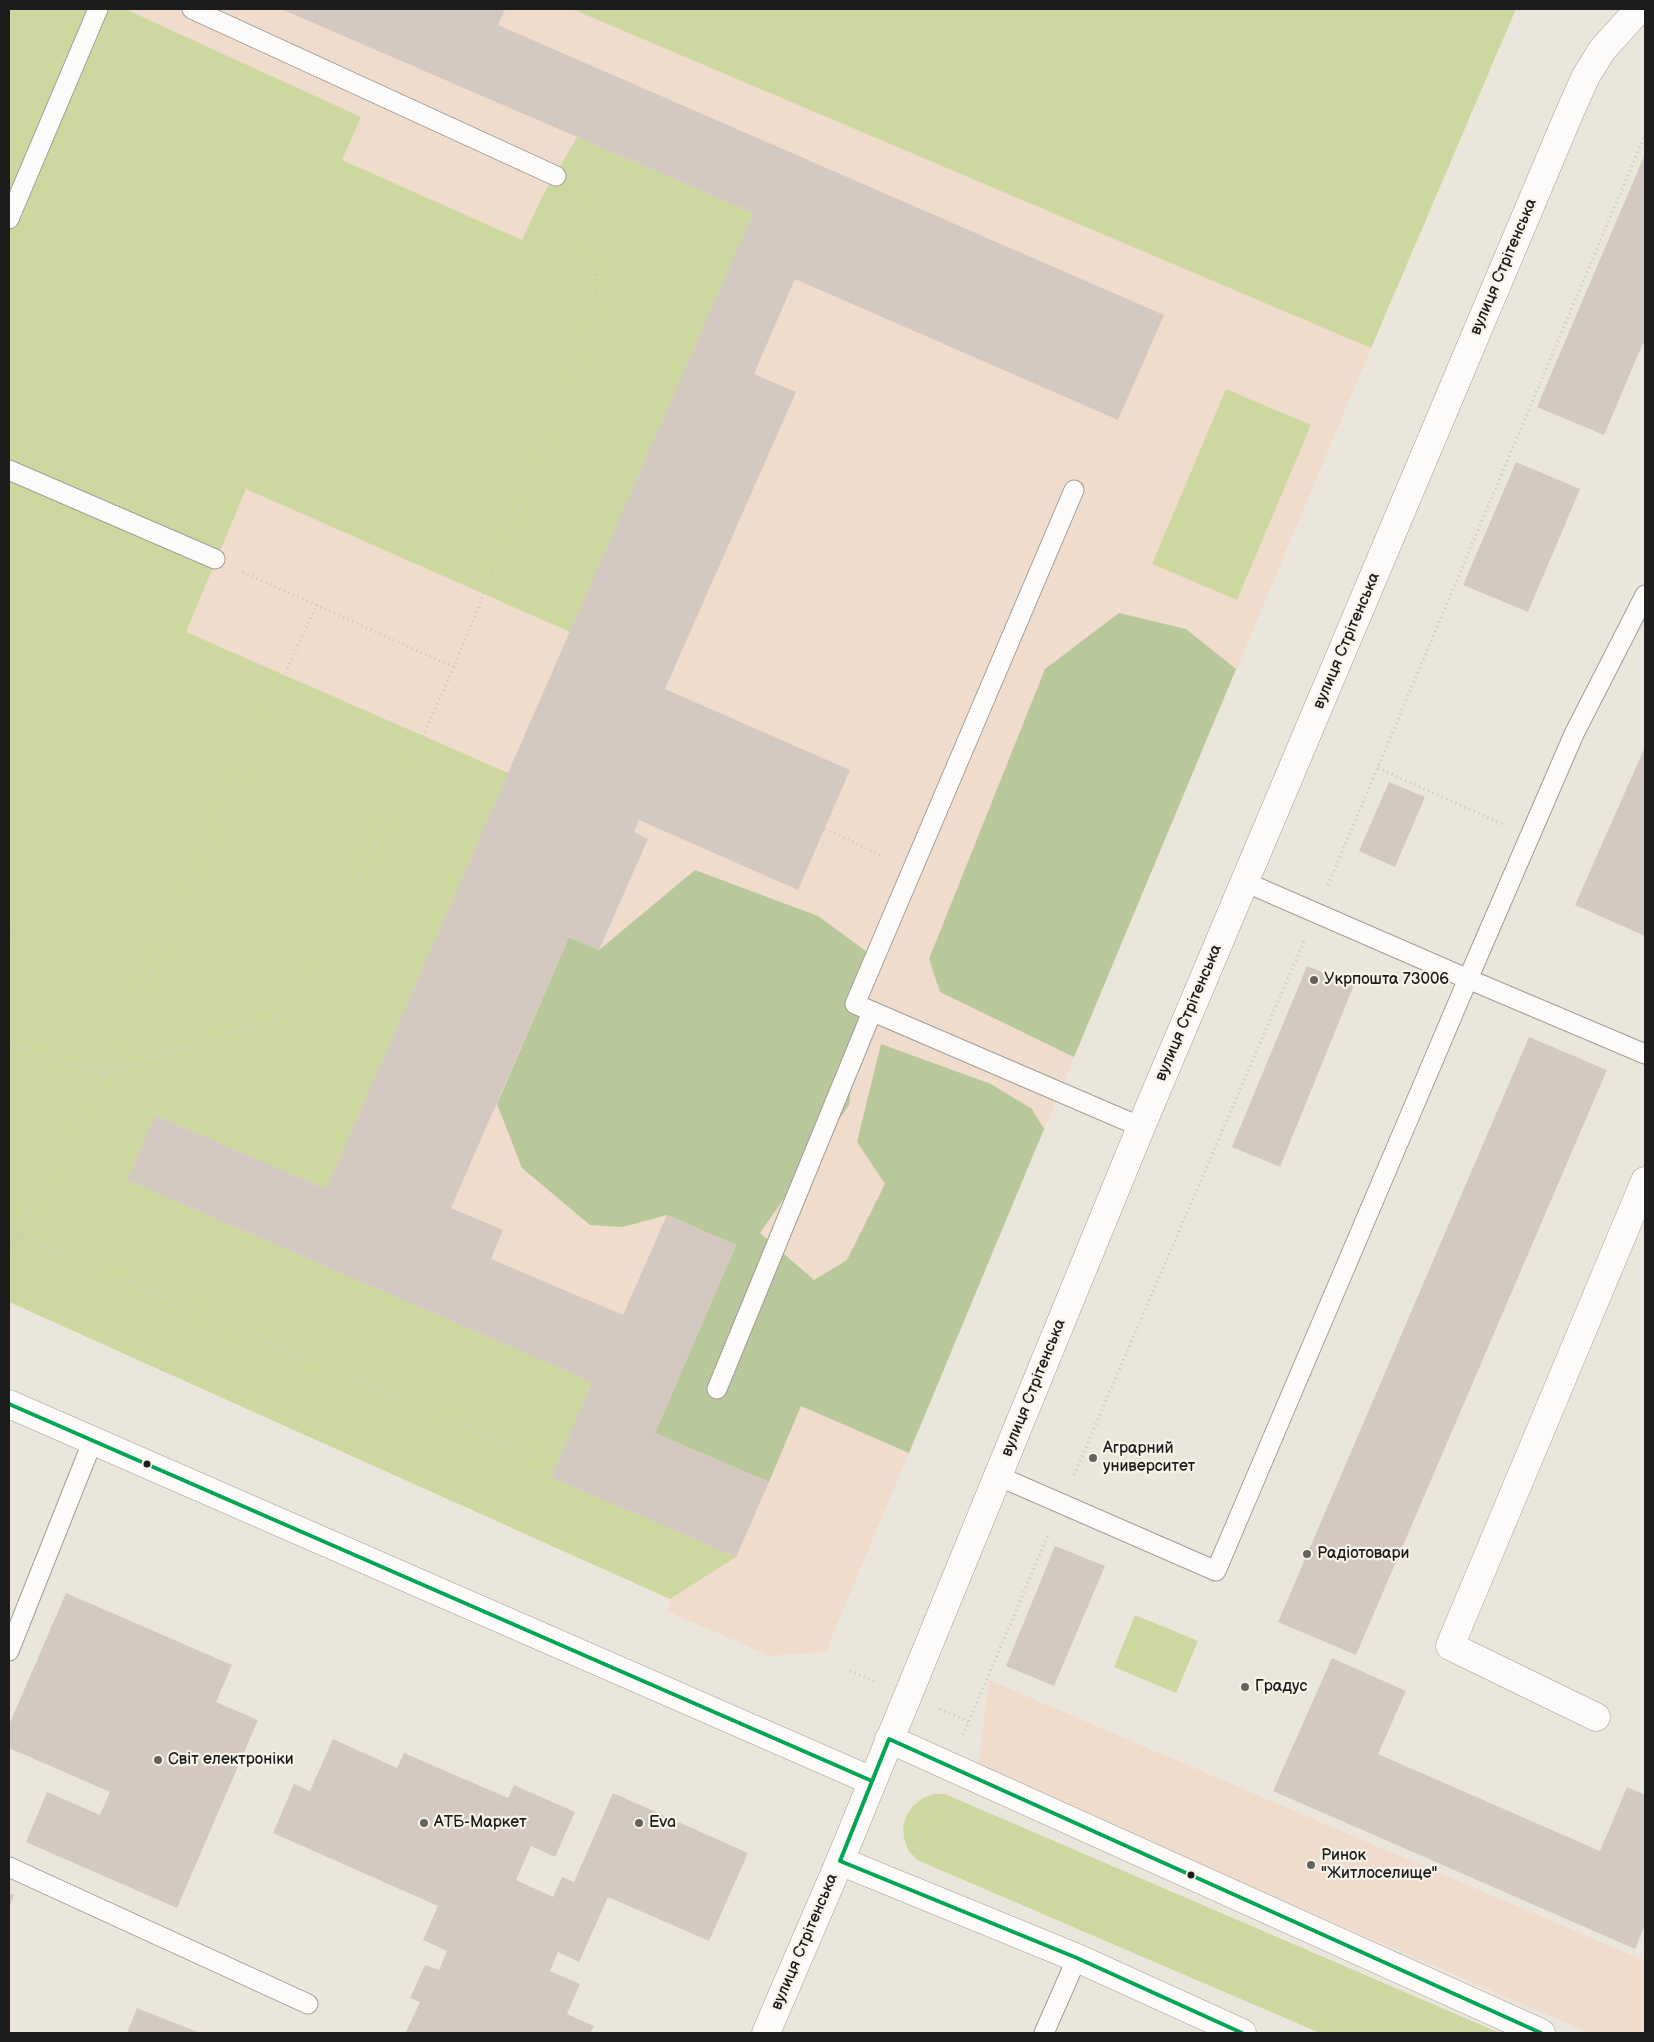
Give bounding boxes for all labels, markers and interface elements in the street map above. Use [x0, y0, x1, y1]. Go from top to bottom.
street label: вулиця Стрітенська [1467, 196, 1541, 338]
street label: вулиця Стрітенська [1310, 570, 1384, 712]
street label: вулиця Стрітенська [1152, 942, 1226, 1084]
place label: Укрпошта 73006 [1324, 970, 1449, 990]
marker: Укрпошта 73006 [1308, 974, 1320, 986]
street label: вулиця Стрітенська [998, 1316, 1070, 1460]
place label: Аграрний университет [1103, 1439, 1195, 1477]
marker: Аграрний университет [1087, 1452, 1099, 1464]
unlabelled marker [142, 1459, 152, 1469]
place label: Радіотовари [1317, 1544, 1410, 1564]
marker: Радіотовари [1301, 1548, 1313, 1560]
place label: Градус [1255, 1677, 1307, 1697]
marker: Градус [1239, 1681, 1251, 1693]
place label: Світ електроніки [168, 1750, 294, 1770]
marker: Світ електроніки [152, 1754, 164, 1766]
place label: АТБ-Маркет [434, 1813, 527, 1833]
place label: Eva [649, 1813, 676, 1833]
marker: АТБ-Маркет [418, 1817, 430, 1829]
marker: Eva [633, 1817, 645, 1829]
place label: Ринок "Житлоселище" [1321, 1846, 1438, 1884]
marker: Ринок "Житлоселище" [1305, 1859, 1317, 1871]
unlabelled marker [1186, 1870, 1196, 1880]
street label: вулиця Стрітенська [768, 1871, 842, 2013]

